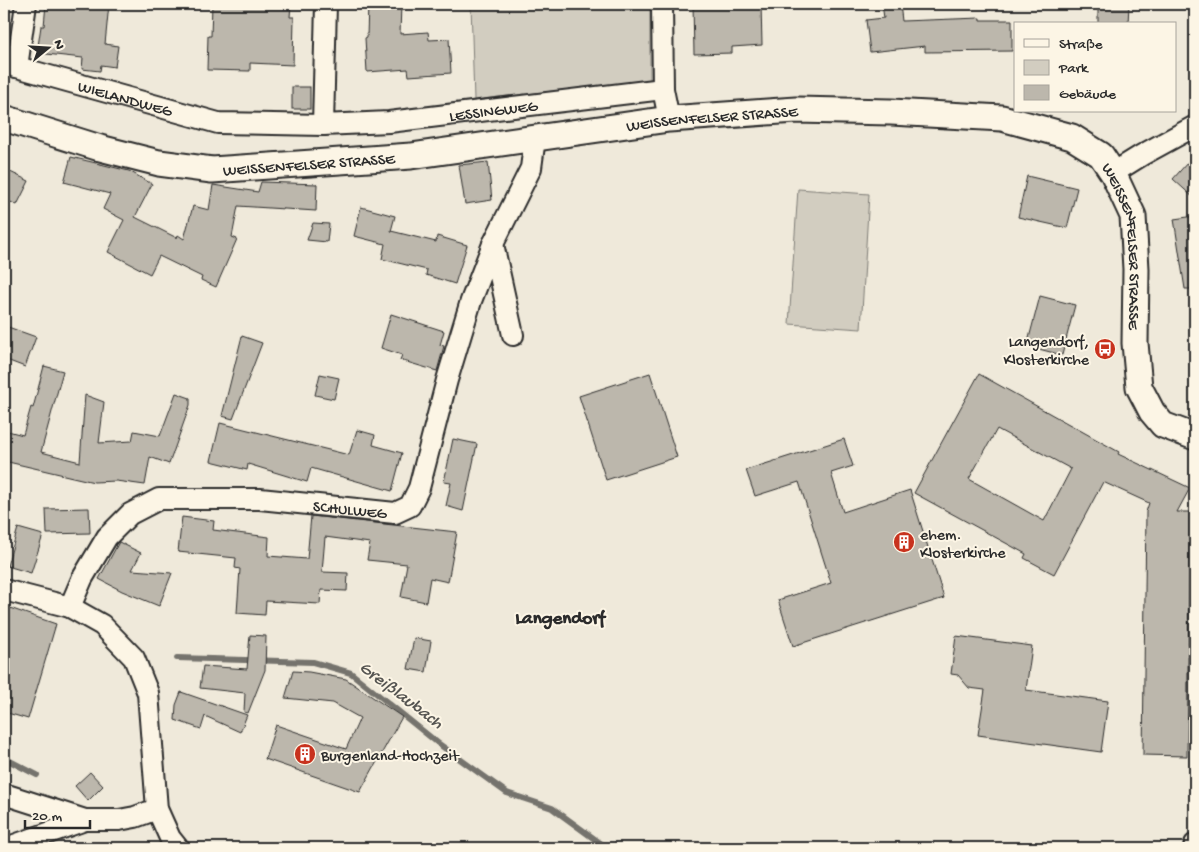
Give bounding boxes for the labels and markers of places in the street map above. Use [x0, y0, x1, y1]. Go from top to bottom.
place label: Langendorf, Klosterkirche [1003, 334, 1090, 371]
bus stop icon: Langendorf, Klosterkirche [1093, 337, 1117, 361]
place label: ehem. Klosterkirche [920, 527, 1006, 564]
building icon: ehem. Klosterkirche [892, 530, 916, 554]
building icon: Burgenland-Hochzeit [293, 742, 317, 766]
place label: Burgenland-Hochzeit [320, 748, 460, 767]

